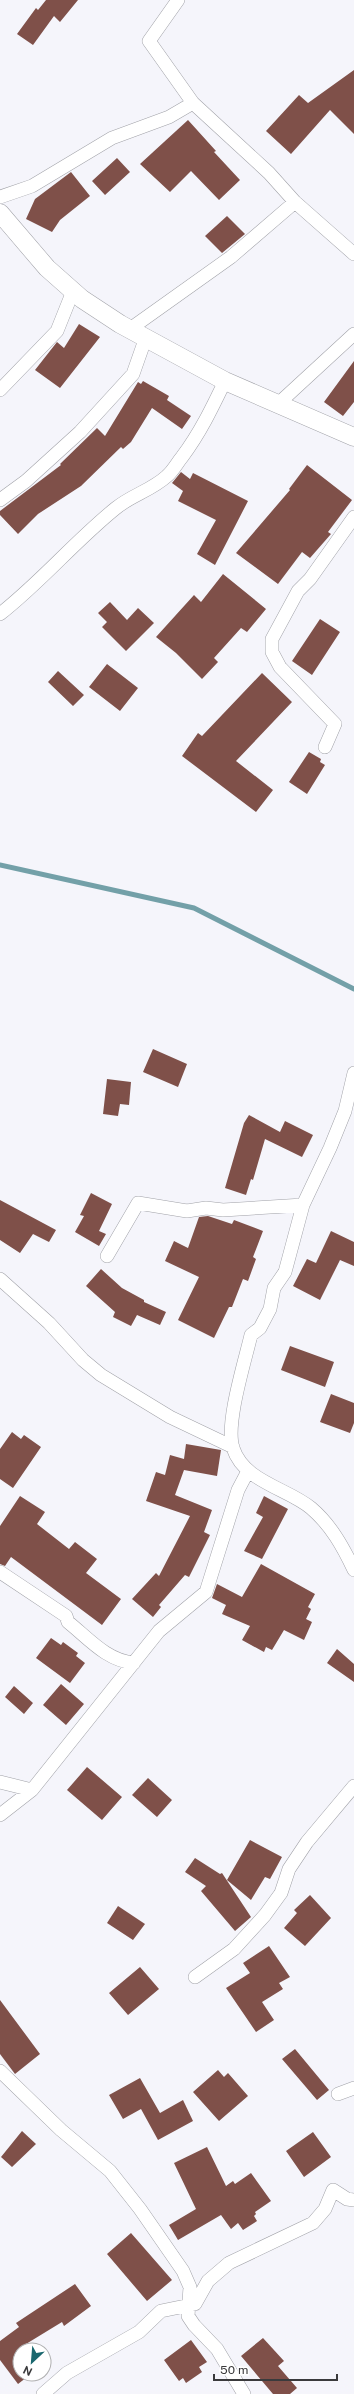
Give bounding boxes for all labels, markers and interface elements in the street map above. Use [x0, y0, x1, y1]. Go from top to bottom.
north arrow [12, 2342, 52, 2382]
scale bar [214, 2356, 337, 2382]
text: 50 m [220, 2363, 248, 2377]
text: N [21, 2364, 34, 2378]

